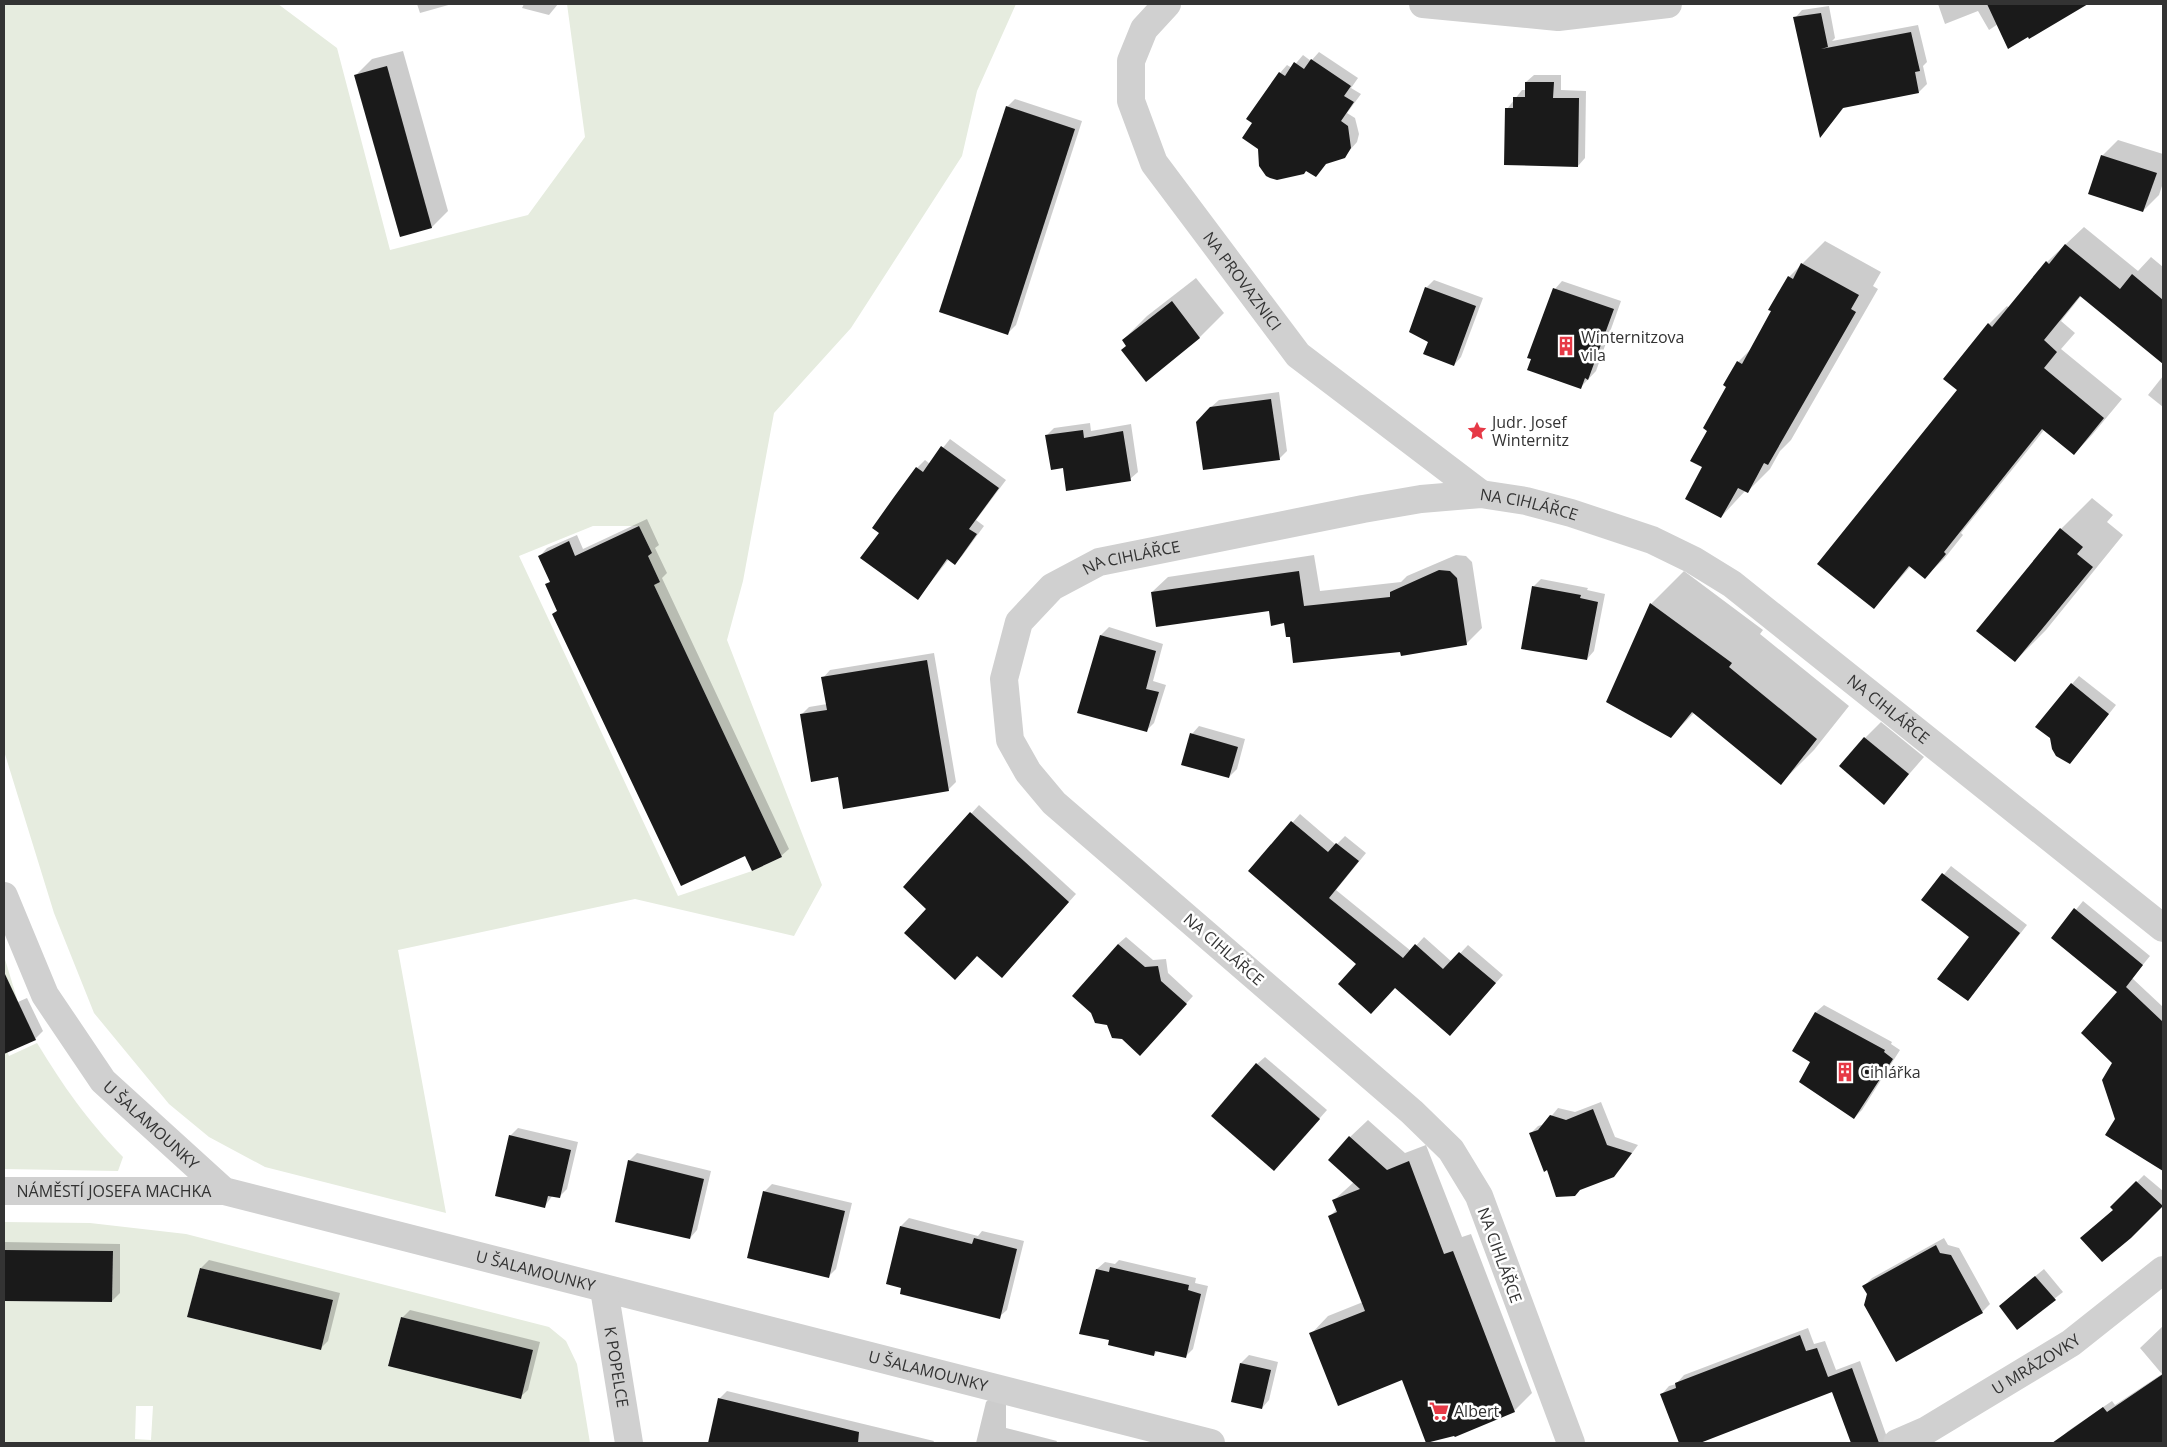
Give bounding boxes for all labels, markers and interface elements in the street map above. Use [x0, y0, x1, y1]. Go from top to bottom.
street label: NA PROVAZNICI [1198, 227, 1287, 335]
place label: Winternitzova vila [1581, 326, 1684, 366]
building icon: Winternitzova vila [1555, 335, 1577, 357]
place label: Judr. Josef Winternitz [1490, 411, 1569, 451]
place icon: Judr. Josef Winternitz [1466, 420, 1488, 442]
street label: NA CIHLÁŘCE [1478, 483, 1581, 526]
street label: NA CIHLÁŘCE [1078, 535, 1182, 580]
street label: NA CIHLÁŘCE [1843, 669, 1934, 749]
street label: NA CIHLÁŘCE [1179, 908, 1269, 990]
building icon: Cihlářka [1834, 1061, 1856, 1083]
place label: Cihlářka [1860, 1061, 1921, 1083]
street label: U ŠALAMOUNKY [98, 1075, 204, 1174]
street label: NÁMĚSTÍ JOSEFA MACHKA [17, 1180, 212, 1202]
street label: NA CIHLÁŘCE [1473, 1204, 1527, 1306]
street label: U ŠALAMOUNKY [474, 1245, 598, 1296]
street label: K POPELCE [599, 1325, 634, 1409]
street label: U MRÁZOVKY [1987, 1329, 2085, 1399]
street label: U ŠALAMOUNKY [866, 1345, 990, 1397]
supermarket icon: Albert [1428, 1400, 1450, 1422]
place label: Albert [1454, 1400, 1499, 1422]

